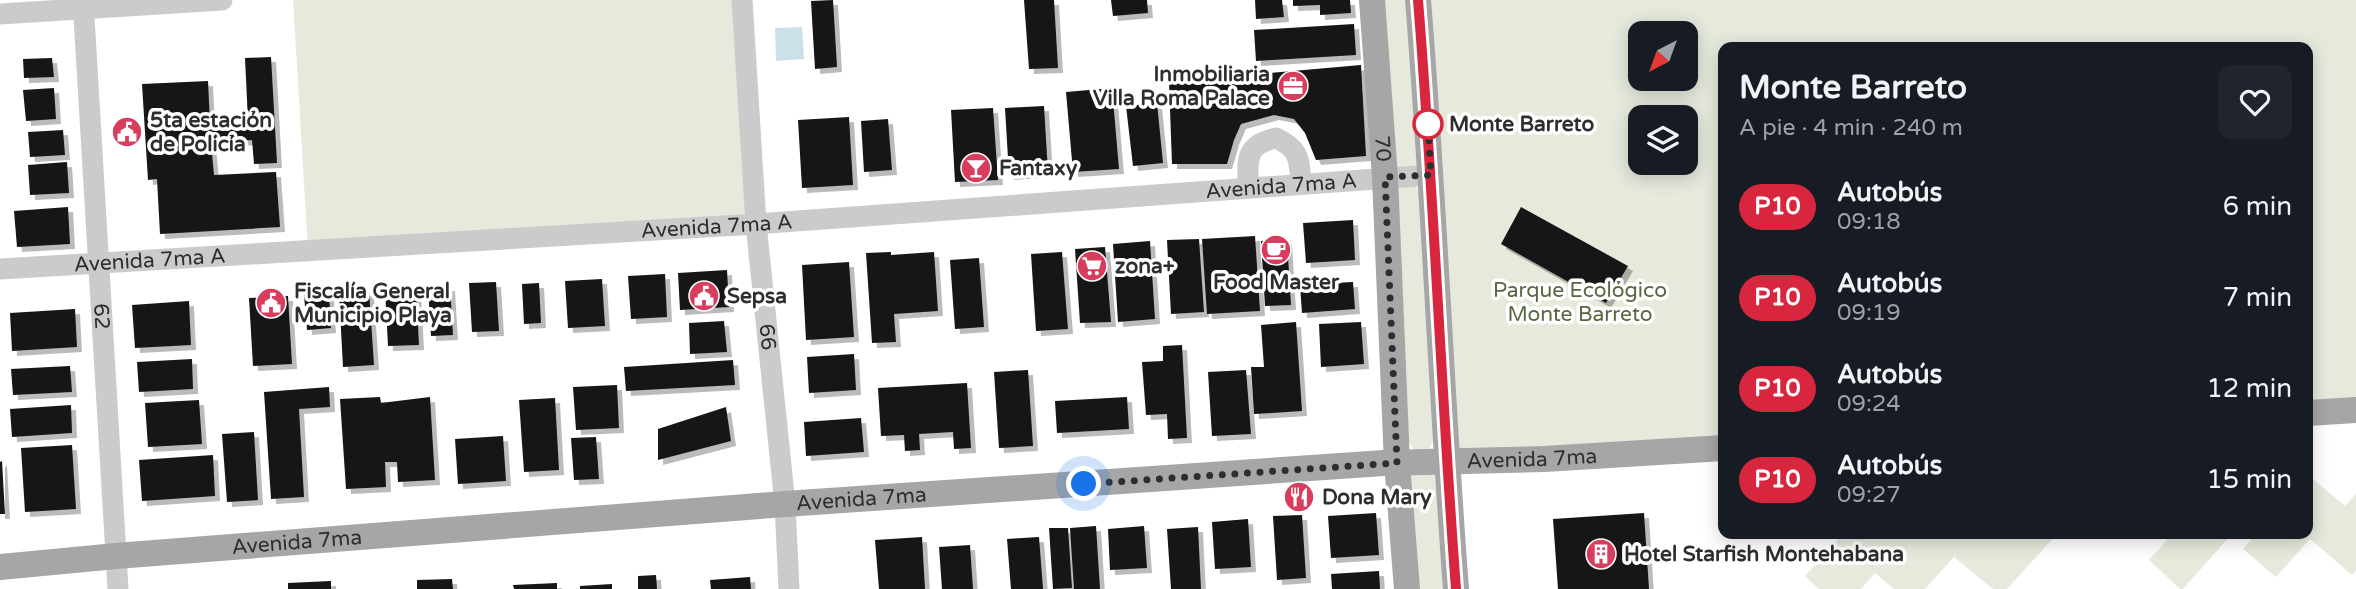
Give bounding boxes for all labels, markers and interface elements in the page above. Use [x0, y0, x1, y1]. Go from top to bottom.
north arrow [1628, 21, 1698, 91]
map controls [1628, 21, 1698, 175]
place label: Inmobiliaria Villa Roma Palace [1093, 62, 1270, 111]
button: heart [2218, 65, 2292, 139]
text: Monte Barreto [1739, 68, 1967, 107]
office icon: Inmobiliaria Villa Roma Palace [1276, 69, 1310, 103]
button: layers [1628, 105, 1698, 175]
place label: 5ta estación de Policía [150, 108, 272, 157]
marker: Monte Barreto [1413, 109, 1443, 139]
place label: Monte Barreto [1449, 112, 1594, 137]
text: A pie · 4 min · 240 m [1739, 114, 1963, 142]
public building icon: 5ta estación de Policía [110, 115, 144, 149]
street label: 70 [1369, 135, 1396, 163]
bar icon: Fantaxy [959, 151, 993, 185]
place label: Fantaxy [999, 156, 1078, 181]
street label: Avenida 7ma A [1205, 168, 1358, 204]
text: Autobús [1837, 177, 1942, 208]
text: 6 min [2223, 191, 2292, 222]
text: P10 [1754, 192, 1801, 221]
text: 09:18 [1837, 208, 1901, 236]
street label: Avenida 7ma A [640, 209, 793, 244]
cafe icon: Food Master [1259, 233, 1293, 267]
street label: Avenida 7ma A [73, 244, 226, 278]
supermarket icon: zona+ [1075, 249, 1109, 283]
place label: zona+ [1115, 254, 1175, 279]
text: Autobús [1837, 268, 1942, 299]
place label: Food Master [1213, 270, 1340, 295]
park label: Parque Ecológico Monte Barreto [1493, 278, 1667, 327]
place label: Fiscalía General Municipio Playa [294, 279, 452, 328]
public building icon: Sepsa [687, 279, 721, 313]
text: 7 min [2223, 282, 2292, 313]
text: P10 [1754, 283, 1801, 312]
place label: Sepsa [727, 284, 787, 309]
public building icon: Fiscalía General Municipio Playa [254, 286, 288, 320]
text: 09:19 [1837, 299, 1901, 327]
street label: 62 [88, 303, 115, 330]
street label: 66 [753, 323, 781, 351]
text: Autobús [1837, 359, 1942, 390]
text: 12 min [2206, 373, 2292, 404]
text: P10 [1754, 374, 1801, 403]
text: 09:24 [1837, 390, 1901, 418]
street label: Avenida 7ma [1466, 444, 1598, 474]
text: Autobús [1837, 450, 1942, 481]
text: 15 min [2206, 464, 2292, 495]
text: P10 [1754, 465, 1801, 494]
your location [1066, 466, 1101, 501]
restaurant icon: Dona Mary [1282, 480, 1316, 514]
text: 09:27 [1837, 481, 1901, 509]
street label: Avenida 7ma [795, 482, 927, 516]
place label: Dona Mary [1322, 485, 1432, 510]
street label: Avenida 7ma [231, 525, 363, 560]
building icon: Hotel Starfish Montehabana [1584, 537, 1618, 571]
place label: Hotel Starfish Montehabana [1624, 542, 1904, 567]

